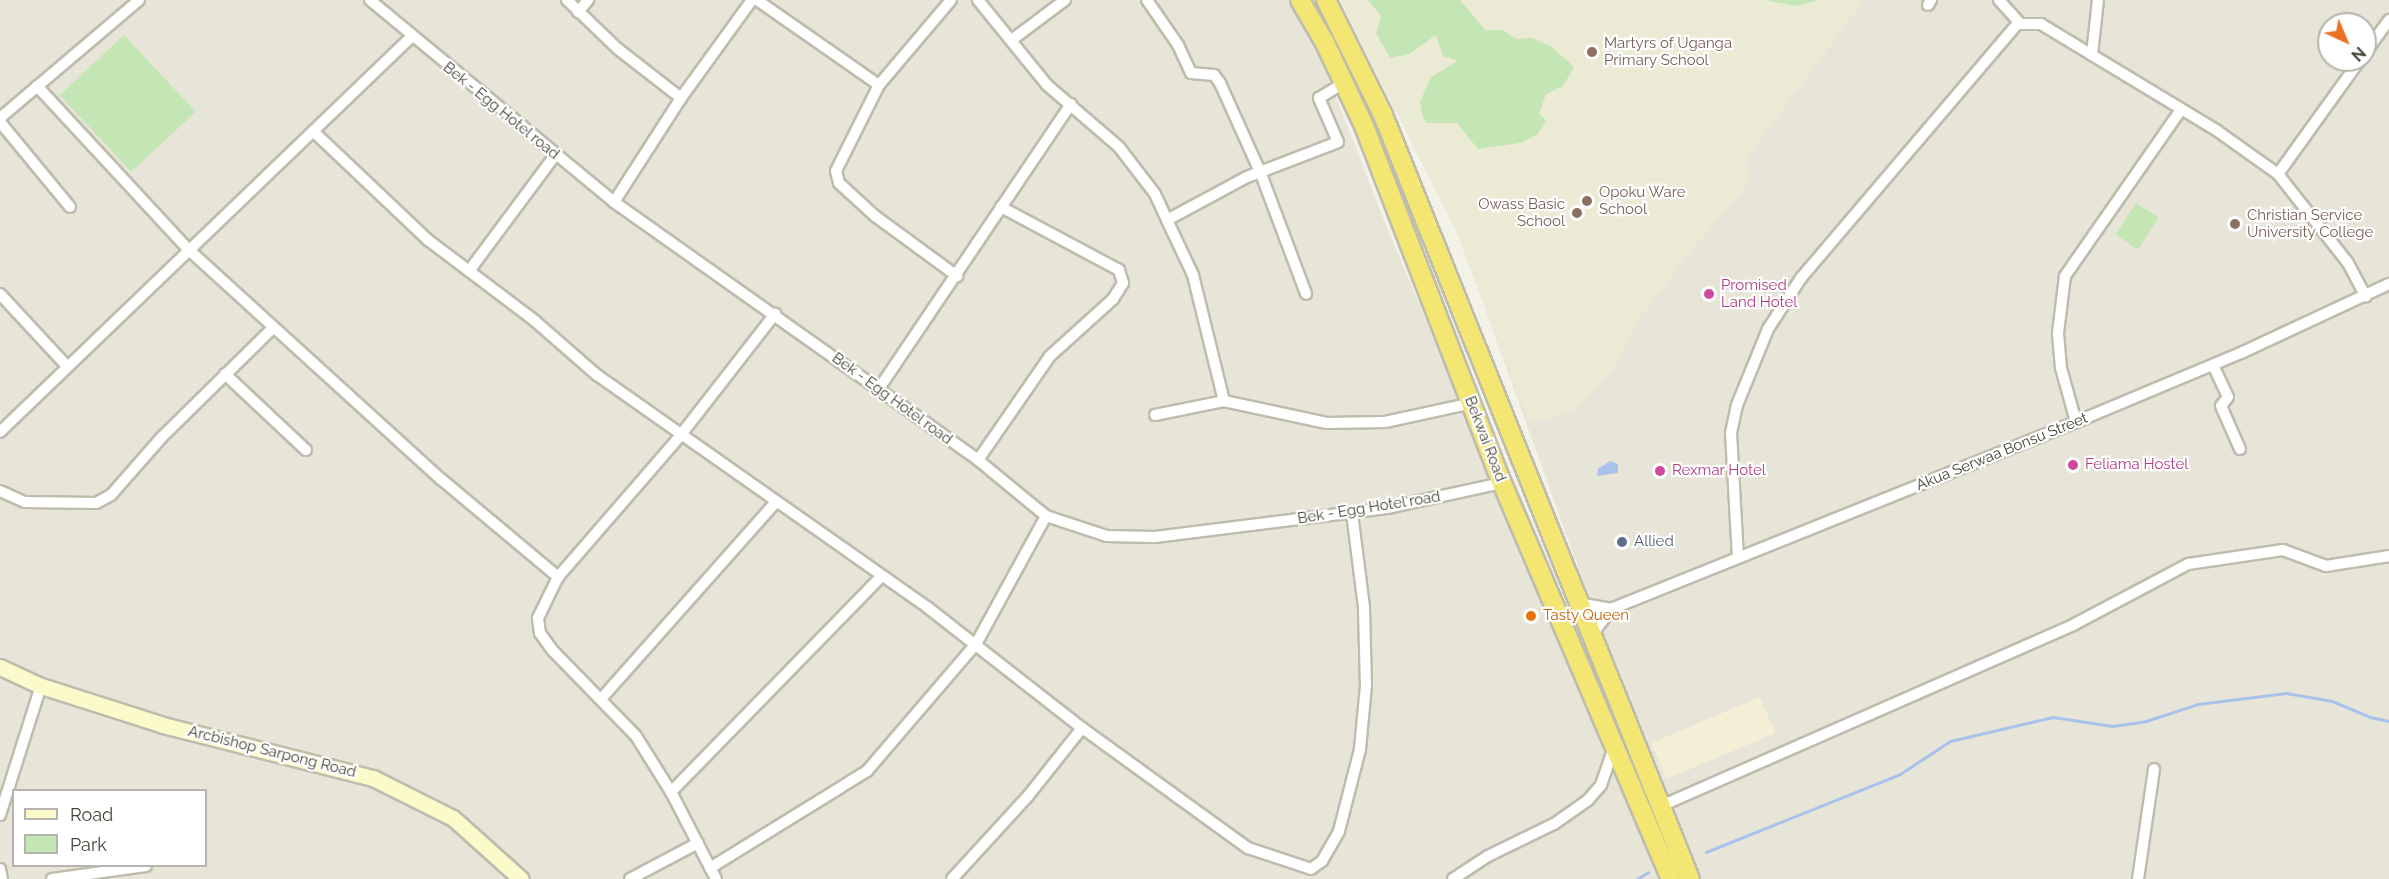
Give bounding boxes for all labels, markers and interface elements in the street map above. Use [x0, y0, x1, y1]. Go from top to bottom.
north arrow [2317, 12, 2377, 72]
place label: Martyrs of Uganga Primary School [1604, 34, 1732, 69]
text: N [2347, 43, 2369, 65]
marker: Martyrs of Uganga Primary School [1585, 45, 1599, 59]
street label: Bek - Egg Hotel road [439, 58, 563, 164]
place label: Opoku Ware School [1599, 183, 1686, 218]
marker: Opoku Ware School [1580, 194, 1594, 208]
place label: Owass Basic School [1478, 195, 1565, 230]
marker: Owass Basic School [1570, 206, 1584, 220]
place label: Christian Service University College [2247, 206, 2374, 241]
marker: Christian Service University College [2228, 217, 2242, 231]
place label: Promised Land Hotel [1721, 276, 1797, 311]
marker: Promised Land Hotel [1702, 287, 1716, 301]
street label: Bek - Egg Hotel road [828, 349, 956, 449]
street label: Bekwai Road [1460, 394, 1510, 484]
street label: Akua Serwaa Bonsu Street [1914, 409, 2090, 495]
place label: Feliama Hostel [2085, 456, 2188, 474]
marker: Feliama Hostel [2066, 458, 2080, 472]
place label: Rexmar Hotel [1672, 462, 1766, 480]
marker: Rexmar Hotel [1653, 464, 1667, 478]
street label: Bek - Egg Hotel road [1296, 488, 1442, 528]
place label: Allied [1634, 533, 1674, 551]
marker: Allied [1615, 535, 1629, 549]
place label: Tasty Queen [1543, 607, 1629, 625]
marker: Tasty Queen [1524, 609, 1538, 623]
street label: Arcbishop Sarpong Road [186, 722, 358, 782]
legend [12, 789, 207, 867]
text: Road [70, 804, 113, 825]
text: Park [70, 834, 107, 855]

